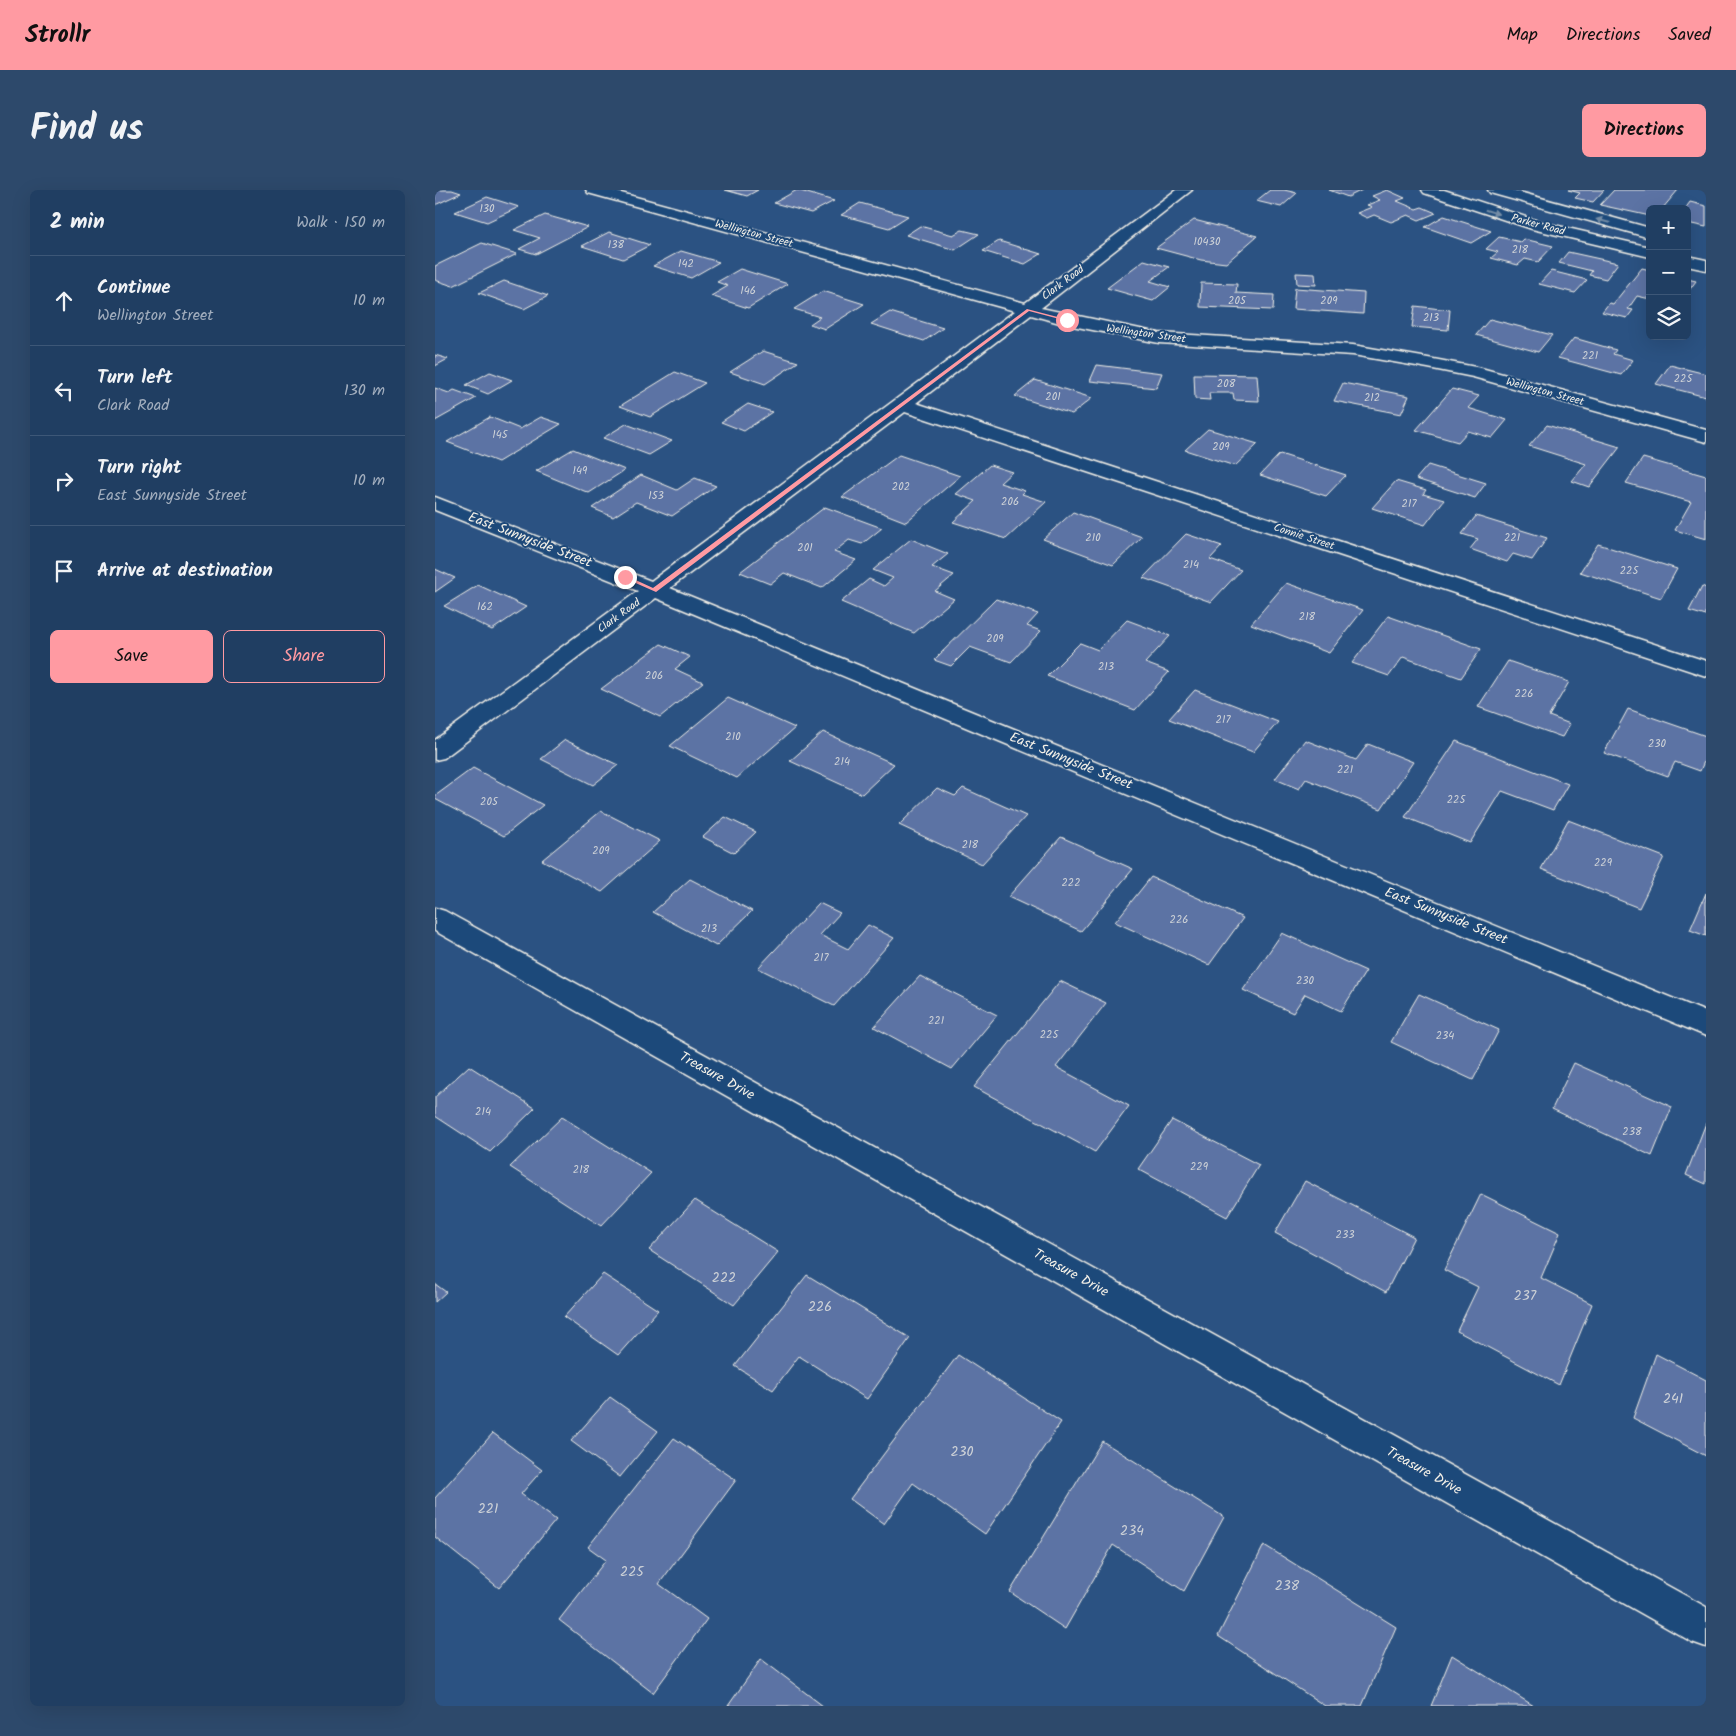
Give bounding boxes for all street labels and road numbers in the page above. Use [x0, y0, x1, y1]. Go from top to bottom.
street label: Parker Road [1509, 209, 1567, 241]
street label: Wellington Street [713, 215, 796, 253]
street label: Clark Road [1038, 261, 1089, 305]
street label: Wellington Street [1105, 320, 1188, 349]
street label: Wellington Street [1504, 373, 1587, 411]
street label: East Sunnyside Street [465, 506, 596, 574]
street label: Connie Street [1271, 519, 1338, 556]
street label: Clark Road [594, 594, 645, 638]
street label: East Sunnyside Street [1006, 726, 1136, 796]
street label: East Sunnyside Street [1381, 881, 1511, 951]
street label: Treasure Drive [675, 1046, 759, 1106]
street label: Treasure Drive [1029, 1243, 1113, 1303]
street label: Treasure Drive [1382, 1441, 1466, 1501]

